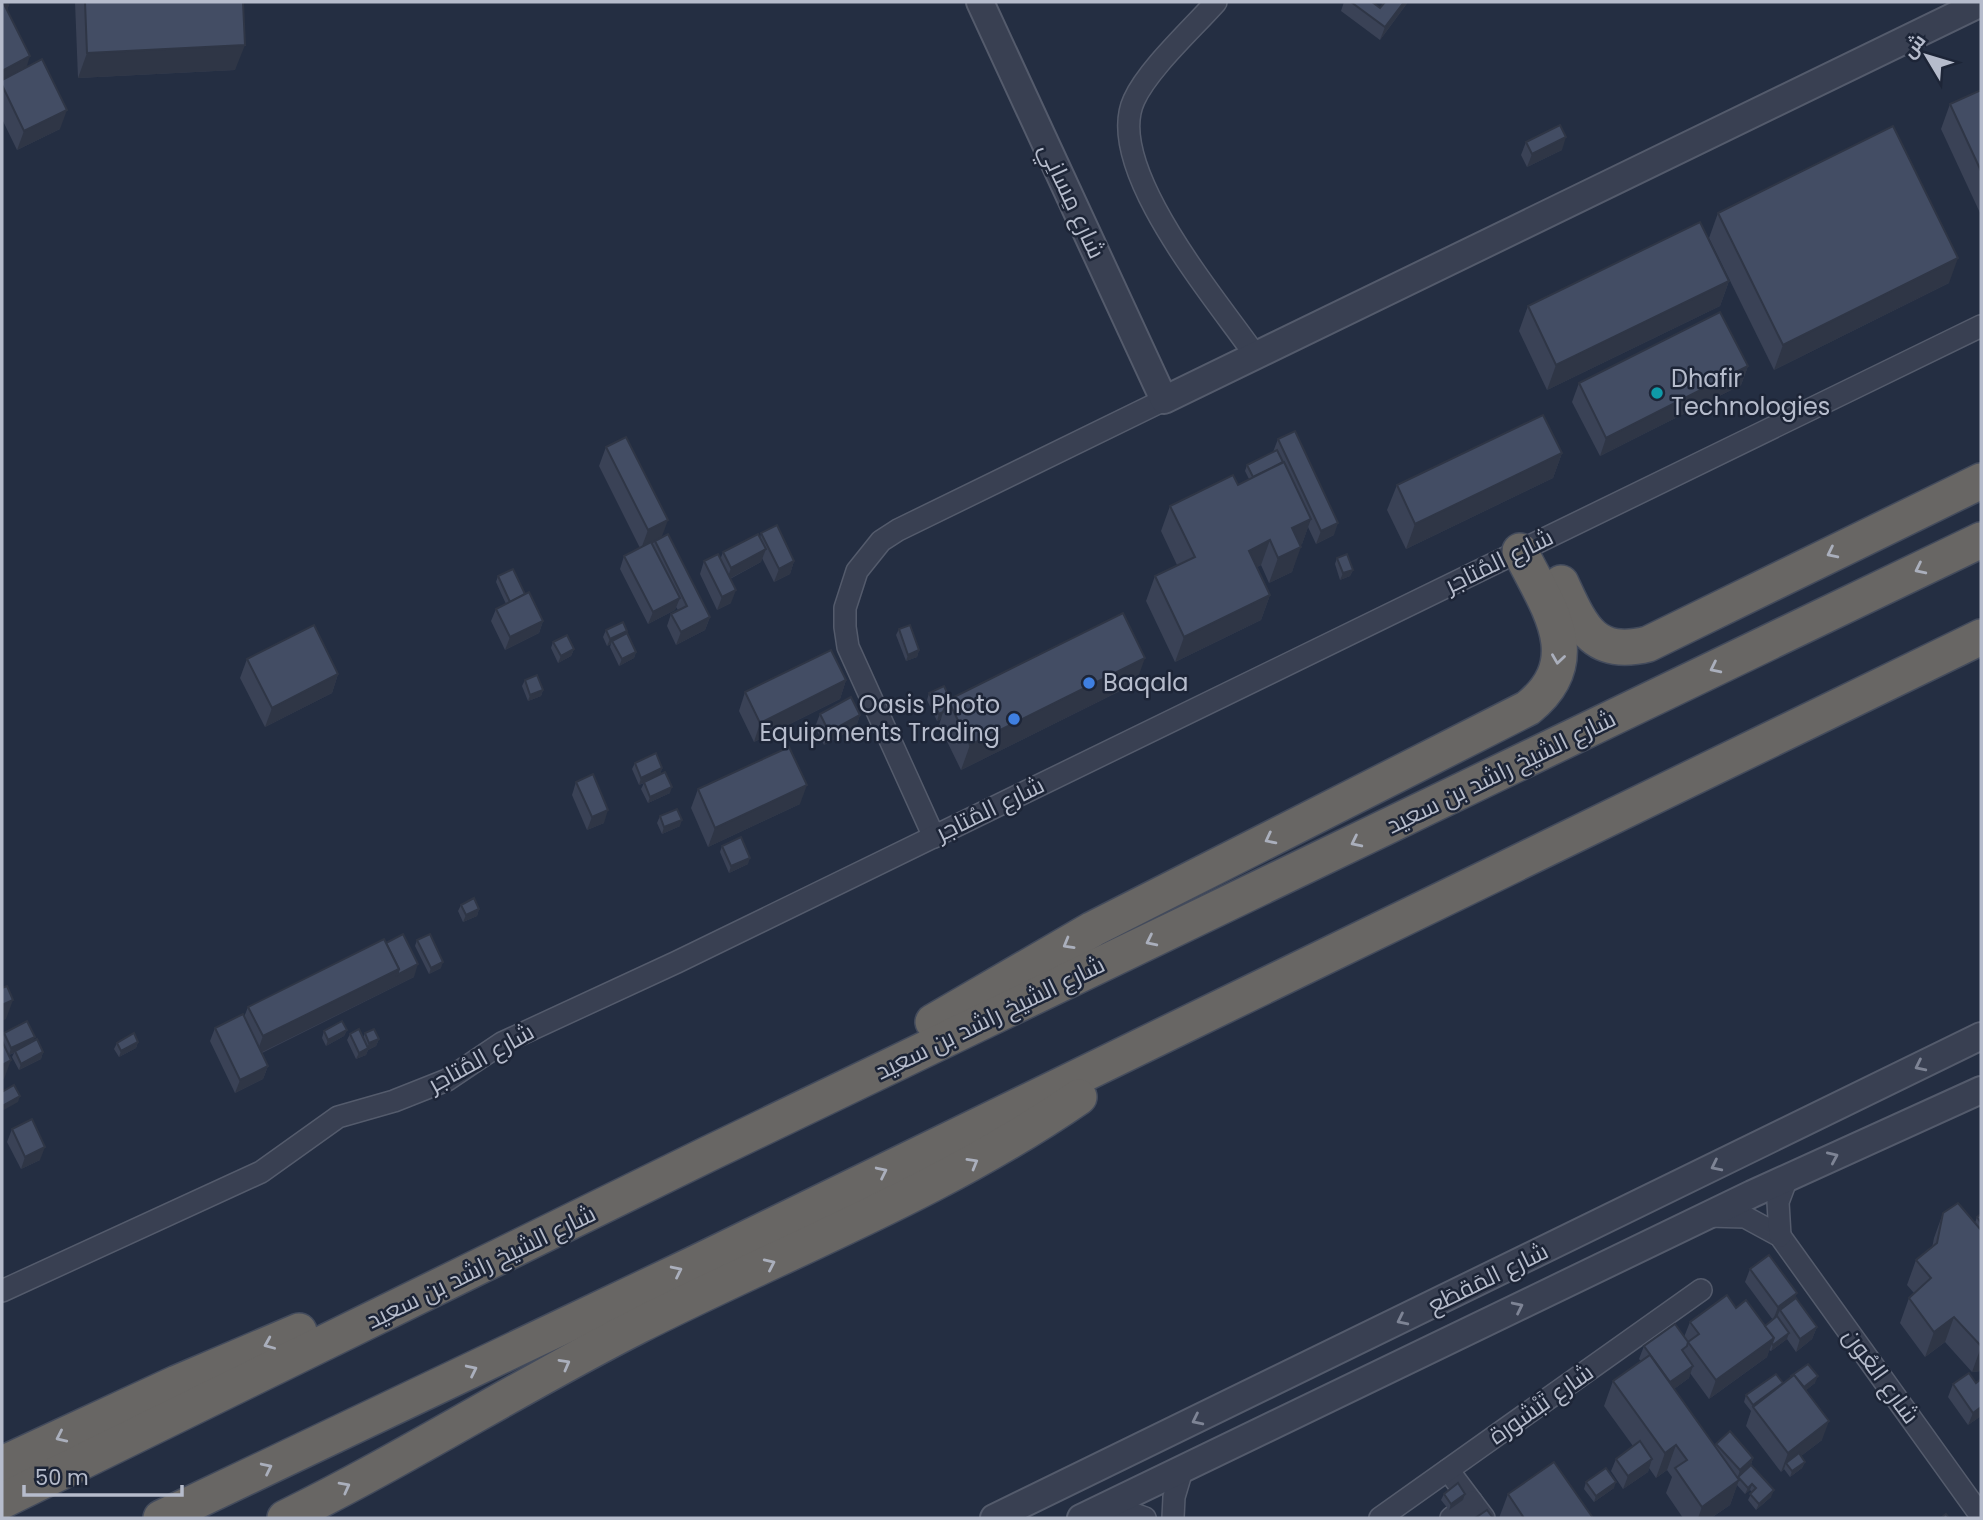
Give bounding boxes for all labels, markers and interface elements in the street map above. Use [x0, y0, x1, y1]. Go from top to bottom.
north arrow [1892, 21, 1962, 91]
text: ش [1896, 28, 1932, 64]
street label: شارع مِسانِي [1029, 138, 1114, 265]
place label: Dhafir Technologies [1671, 362, 1830, 423]
marker: Dhafir Technologies [1649, 385, 1665, 401]
street label: شارع المُتاجر [1437, 520, 1559, 602]
one-way arrow [1827, 545, 1839, 559]
one-way arrow [1915, 561, 1927, 575]
one-way arrow [1551, 653, 1566, 665]
one-way arrow [1710, 660, 1722, 674]
place label: Baqala [1103, 666, 1189, 699]
marker: Baqala [1081, 675, 1097, 691]
place label: Oasis Photo Equipments Trading [759, 688, 1000, 749]
street label: شارع الشيخ راشد بن سعيد [1380, 702, 1621, 842]
marker: Oasis Photo Equipments Trading [1006, 711, 1022, 727]
street label: شارع المُتاجر [928, 768, 1050, 850]
one-way arrow [1265, 831, 1277, 845]
one-way arrow [1351, 833, 1363, 847]
one-way arrow [1146, 932, 1158, 946]
one-way arrow [1062, 936, 1075, 949]
street label: شارع الشيخ راشد بن سعيد [869, 948, 1110, 1088]
street label: شارع المُتاجر [420, 1015, 540, 1101]
one-way arrow [1915, 1057, 1927, 1071]
one-way arrow [1826, 1151, 1839, 1165]
one-way arrow [966, 1158, 979, 1171]
one-way arrow [1711, 1158, 1723, 1172]
one-way arrow [875, 1166, 887, 1180]
street label: شارع الشيخ راشد بن سعيد [360, 1197, 601, 1337]
street label: شارع المَقطَع [1422, 1234, 1554, 1321]
one-way arrow [763, 1258, 775, 1272]
one-way arrow [670, 1266, 682, 1280]
one-way arrow [1511, 1302, 1523, 1316]
one-way arrow [1397, 1312, 1409, 1326]
street label: شارع العُون [1835, 1321, 1927, 1430]
one-way arrow [263, 1336, 275, 1350]
street label: شارع تَبْشورة [1482, 1355, 1600, 1452]
one-way arrow [558, 1359, 571, 1372]
one-way arrow [465, 1364, 477, 1378]
one-way arrow [1192, 1411, 1204, 1425]
one-way arrow [56, 1429, 68, 1443]
scale bar [24, 1454, 182, 1498]
one-way arrow [260, 1462, 272, 1476]
text: 50 m [35, 1463, 89, 1492]
one-way arrow [338, 1482, 351, 1495]

